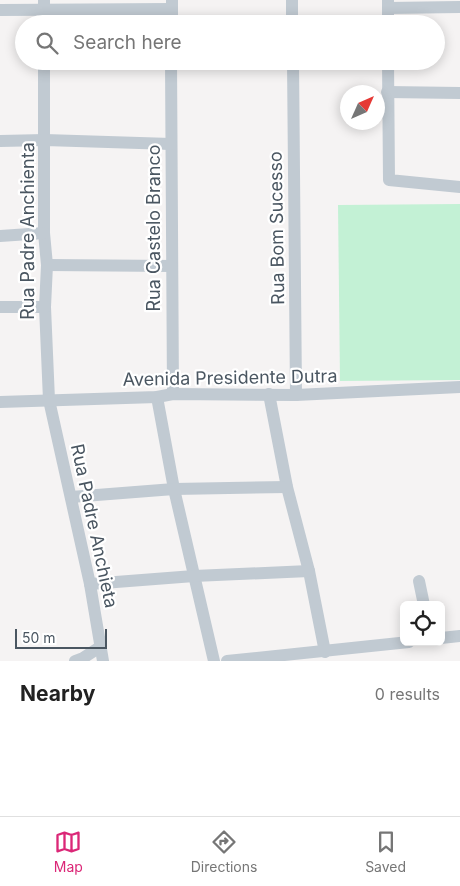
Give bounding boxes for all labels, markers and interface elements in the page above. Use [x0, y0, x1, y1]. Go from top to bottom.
search box [15, 15, 445, 70]
icon: search [33, 29, 61, 57]
text: Search here [73, 31, 182, 54]
north arrow [340, 85, 385, 130]
street label: Rua Padre Anchienta [17, 142, 38, 320]
street label: Rua Castelo Branco [143, 145, 164, 311]
street label: Rua Bom Sucesso [265, 151, 288, 305]
street label: Avenida Presidente Dutra [122, 365, 338, 390]
street label: Rua Padre Anchieta [67, 442, 122, 610]
map controls [400, 601, 445, 646]
button: locate [400, 601, 445, 646]
scale bar [15, 626, 108, 649]
text: 50 m [22, 629, 56, 646]
text: Nearby [20, 681, 95, 706]
text: 0 results [375, 684, 440, 704]
tab: Map [54, 828, 83, 875]
tab: Directions [191, 828, 257, 875]
tab: Saved [365, 828, 406, 875]

